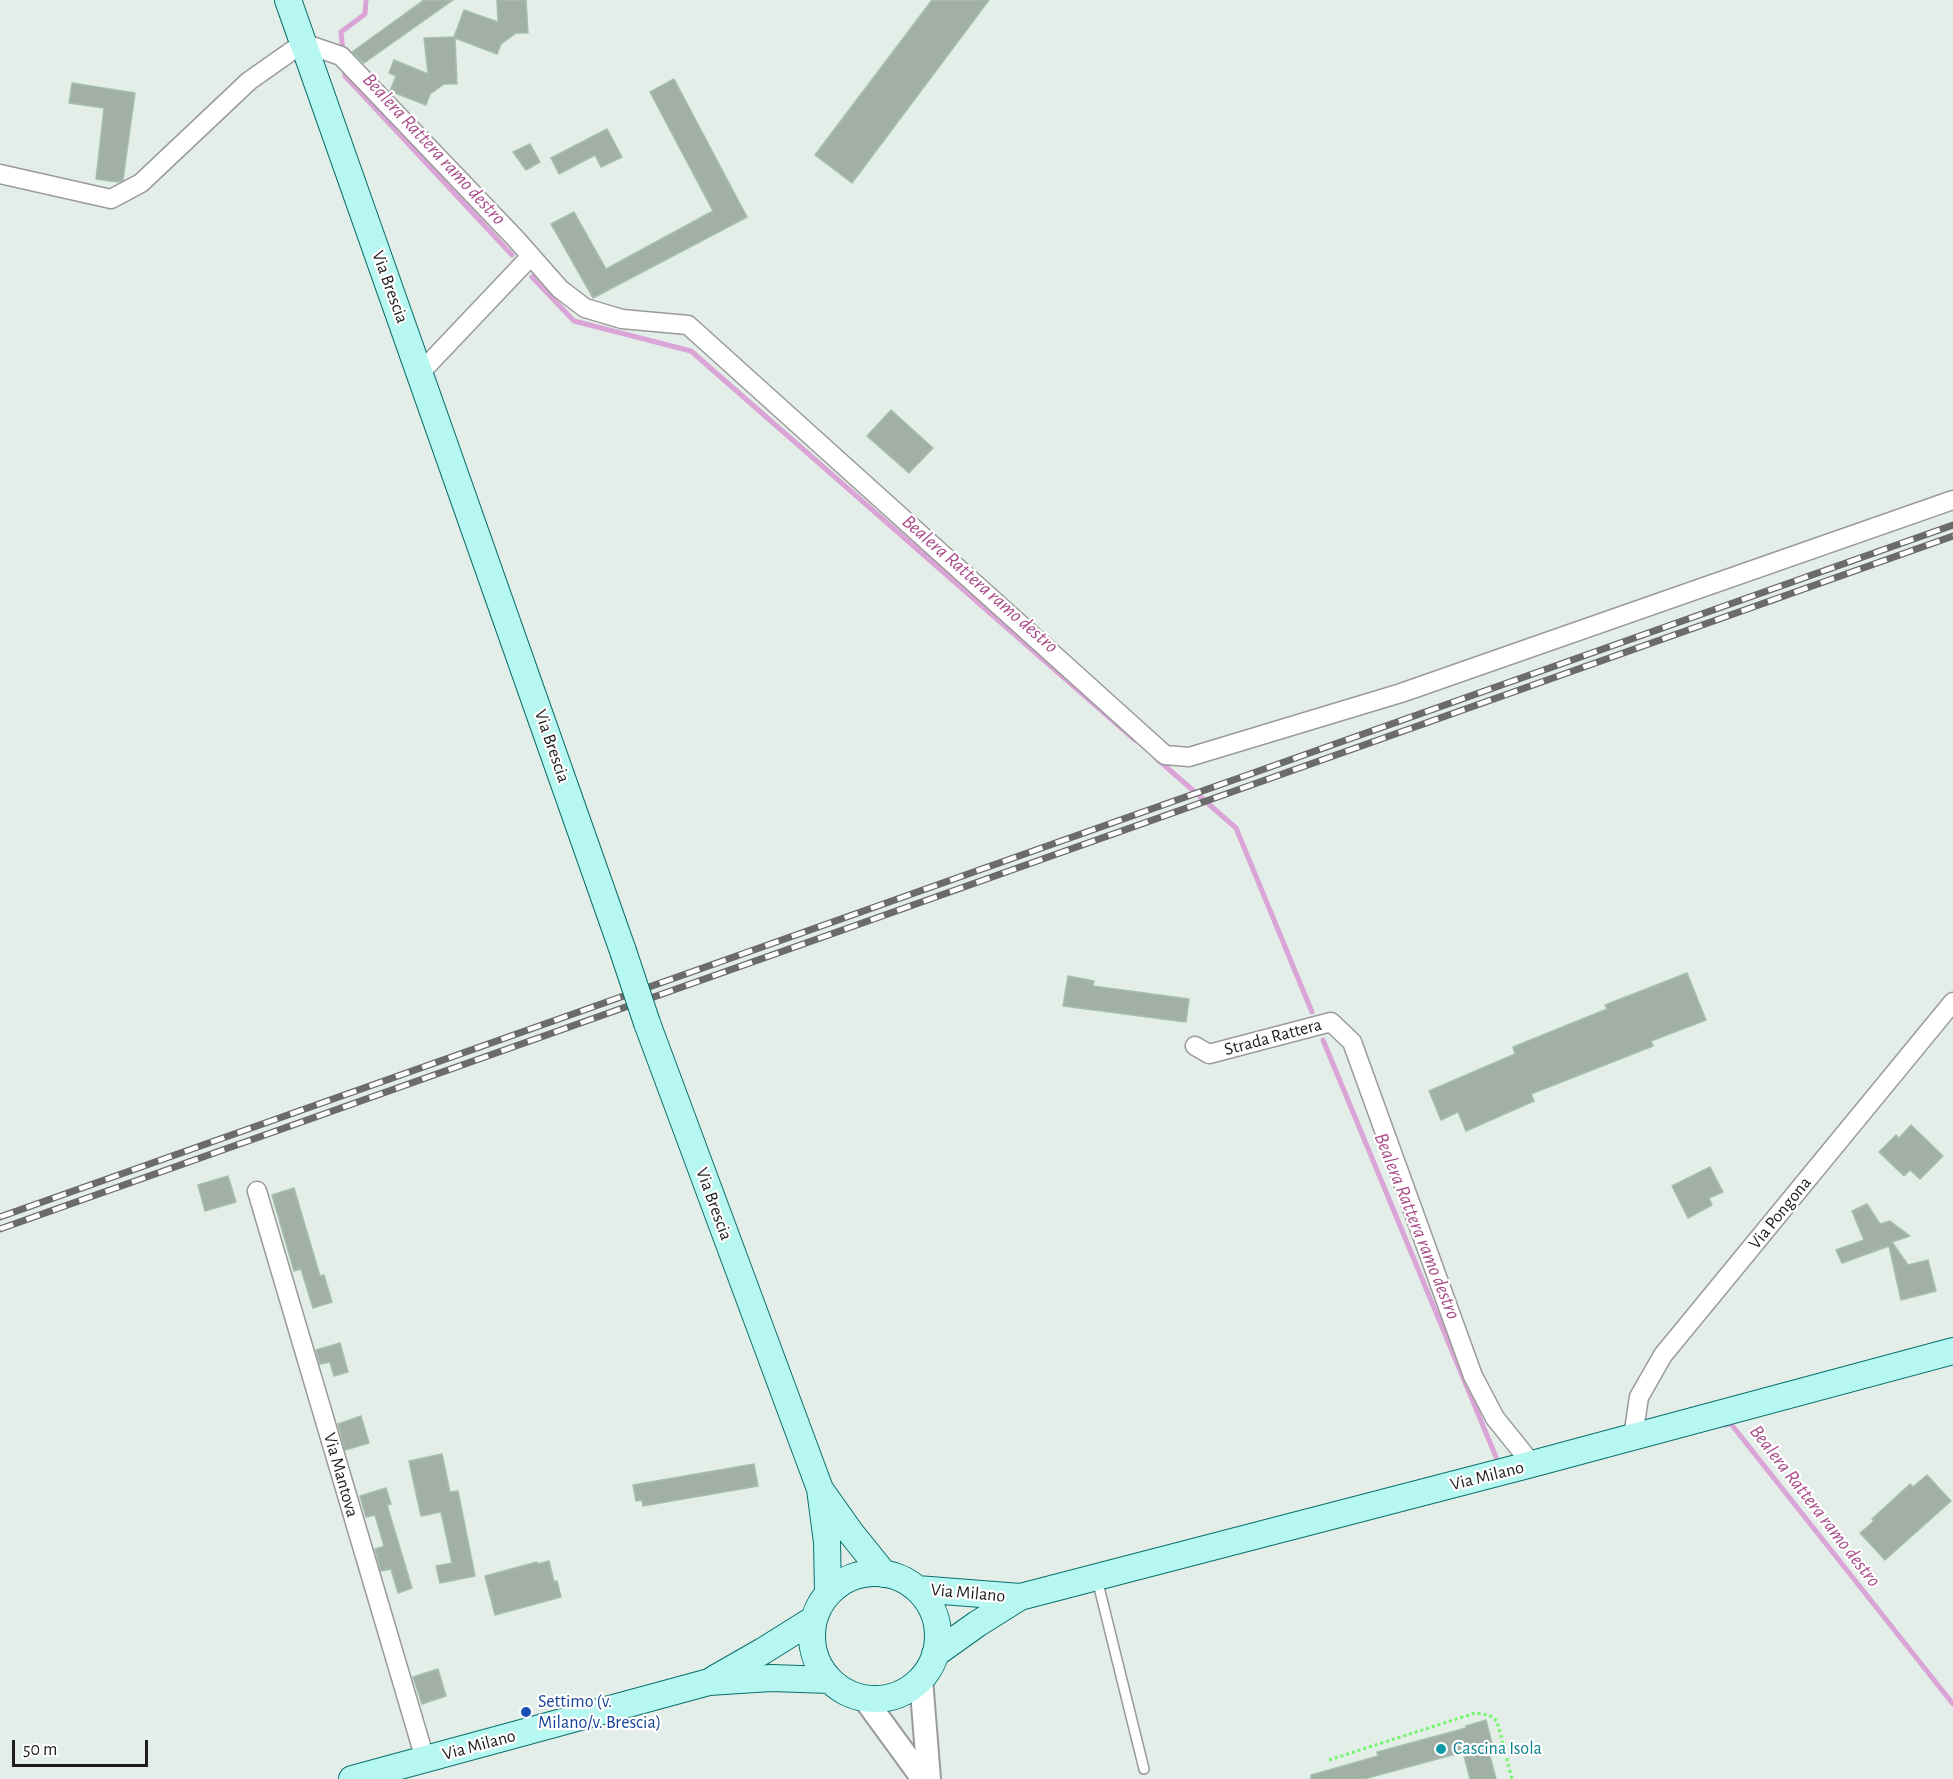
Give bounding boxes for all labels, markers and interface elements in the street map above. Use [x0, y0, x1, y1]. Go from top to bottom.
water label: Bealera Rattera ramo destro [357, 68, 511, 230]
street label: Via Brescia [367, 248, 413, 326]
water label: Bealera Rattera ramo destro [897, 510, 1063, 658]
street label: Via Brescia [529, 707, 575, 785]
street label: Strada Rattera [1222, 1014, 1324, 1060]
water label: Bealera Rattera ramo destro [1369, 1129, 1465, 1323]
street label: Via Brescia [691, 1165, 737, 1243]
street label: Via Pongona [1744, 1172, 1816, 1254]
water label: Bealera Rattera ramo destro [1744, 1420, 1886, 1592]
street label: Via Mantova [319, 1430, 363, 1520]
street label: Via Milano [1448, 1456, 1526, 1496]
street label: Via Milano [930, 1579, 1006, 1607]
place label: Settimo (v. Milano/v. Brescia) [538, 1691, 661, 1734]
marker: Settimo (v. Milano/v. Brescia) [519, 1705, 533, 1719]
street label: Via Milano [440, 1725, 518, 1765]
scale bar [15, 1728, 152, 1766]
place label: Cascina Isola [1453, 1738, 1542, 1760]
text: 50 m [23, 1741, 57, 1759]
marker: Cascina Isola [1434, 1742, 1448, 1756]

